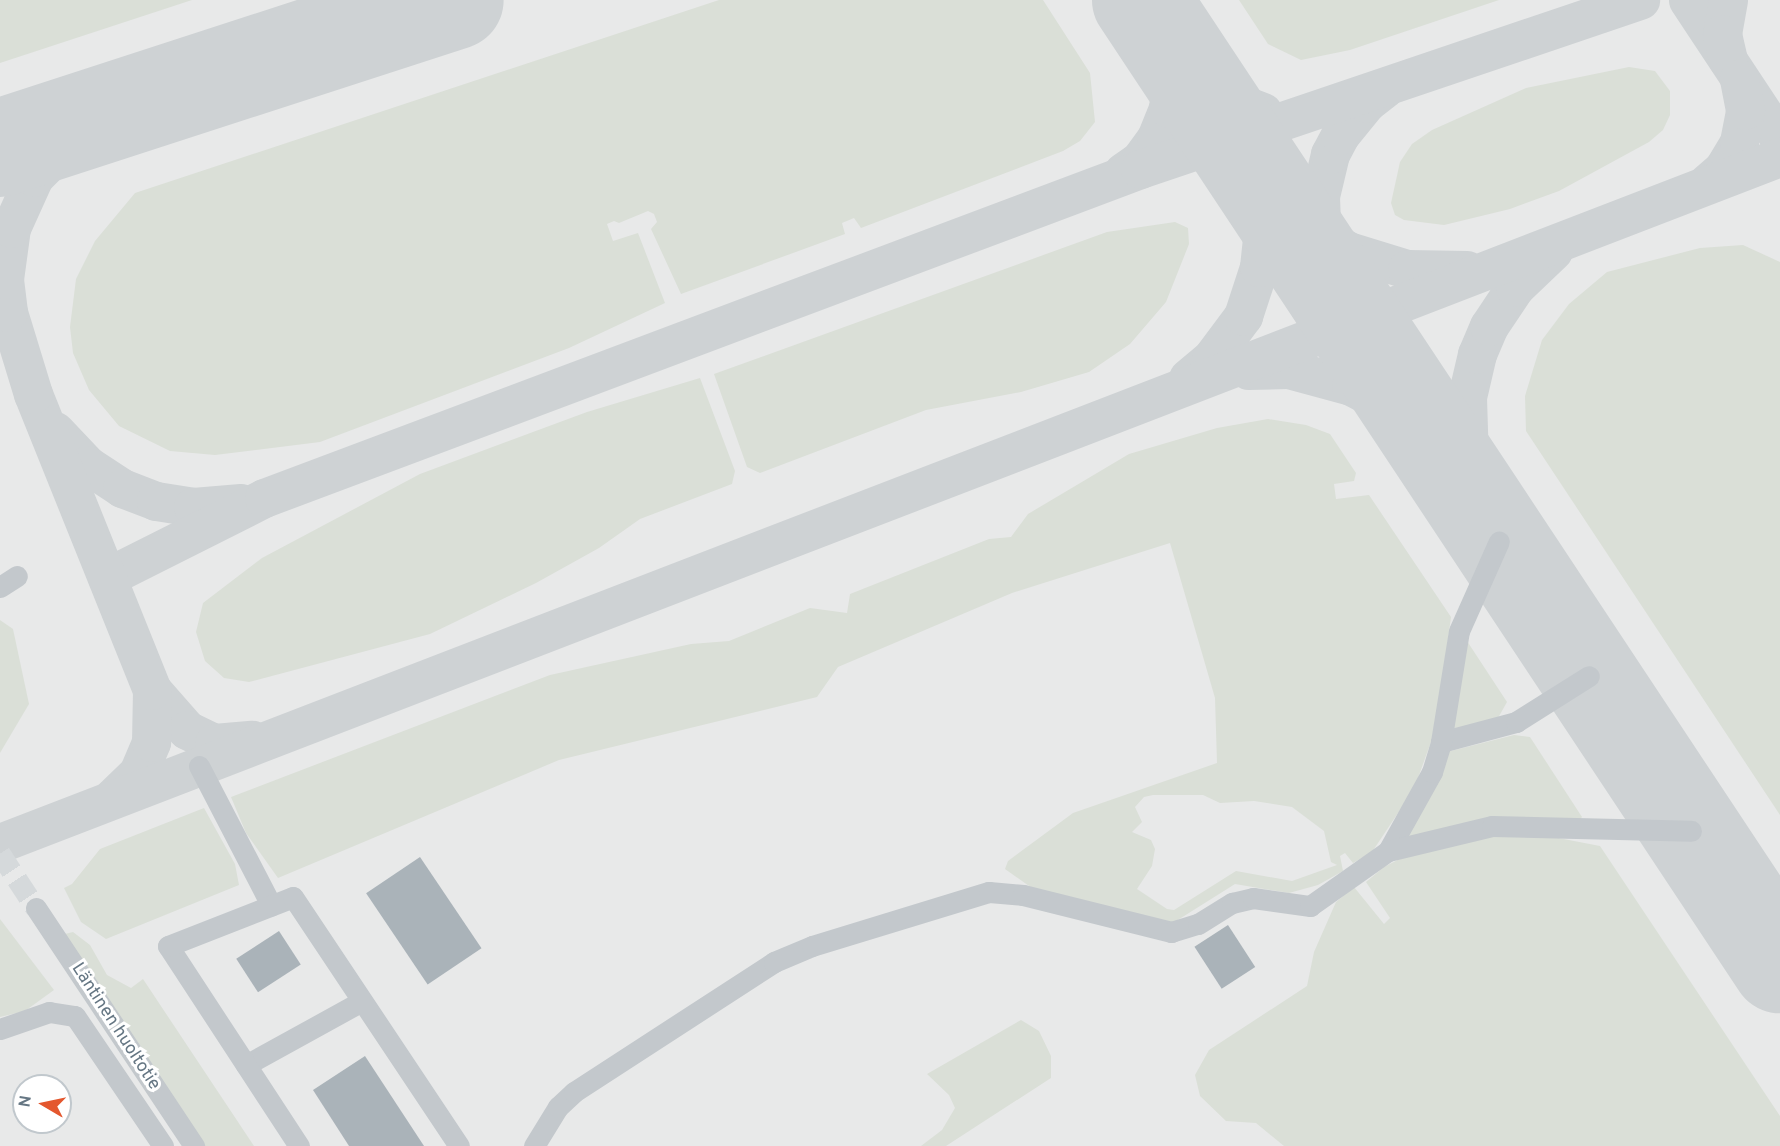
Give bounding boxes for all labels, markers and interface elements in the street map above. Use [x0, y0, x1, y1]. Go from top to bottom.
street label: Läntinen huoltotie [66, 959, 164, 1095]
north arrow [12, 1074, 72, 1134]
text: N [15, 1094, 37, 1109]

